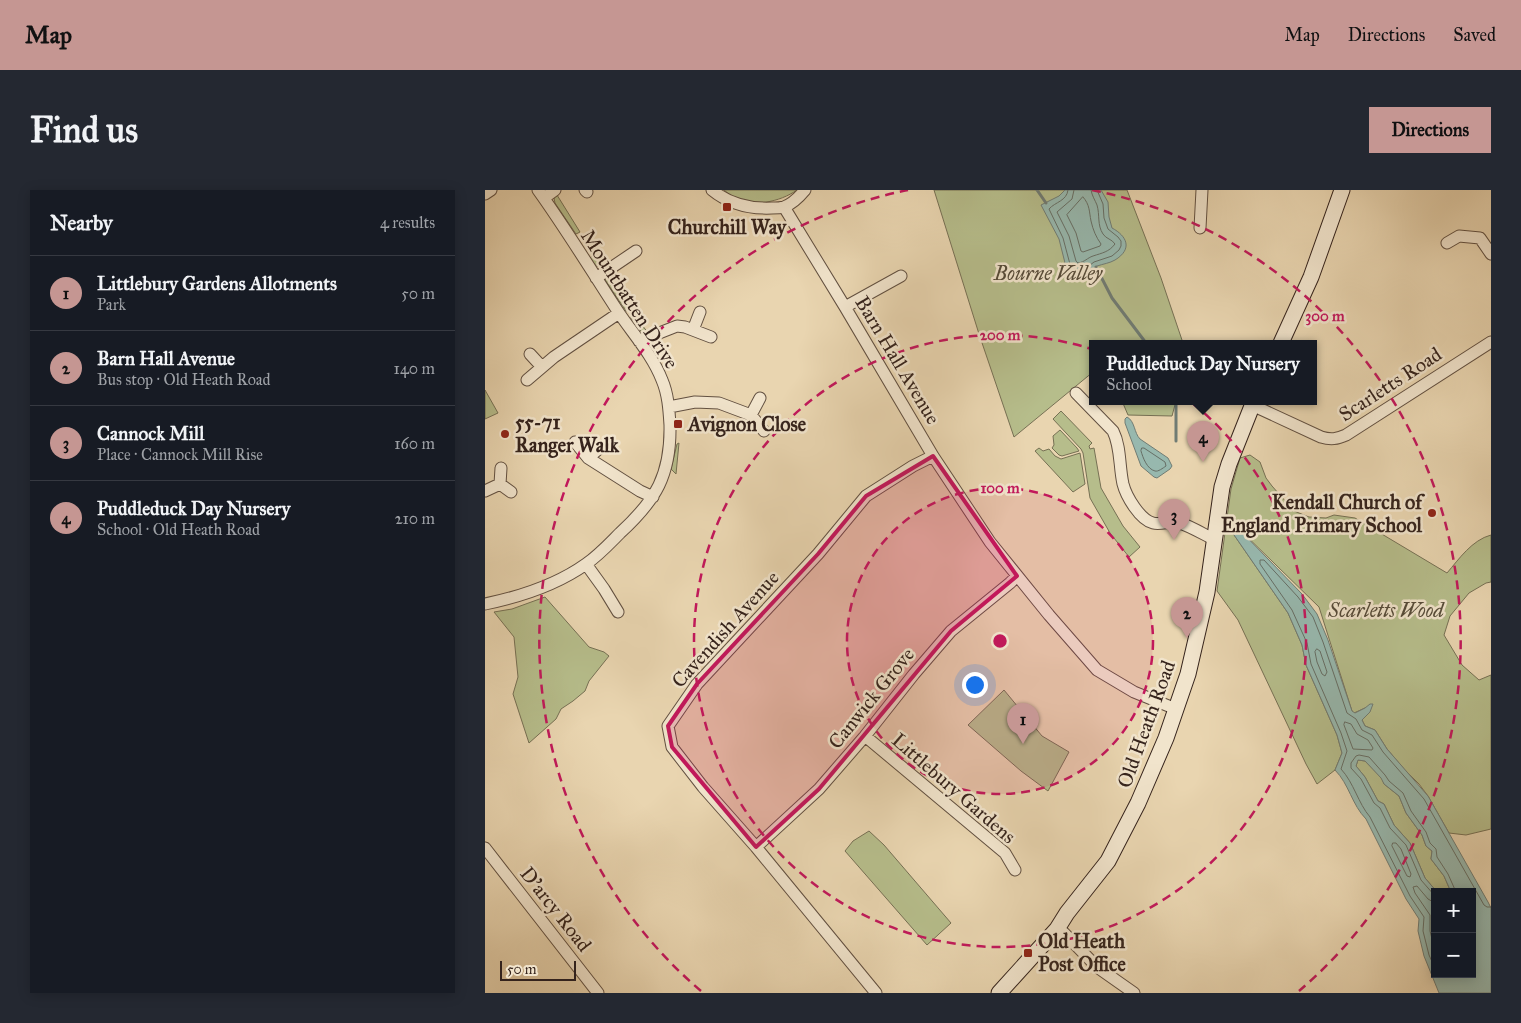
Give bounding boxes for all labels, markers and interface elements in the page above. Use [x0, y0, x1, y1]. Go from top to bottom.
text: Map [25, 20, 72, 50]
text: Map [1284, 24, 1320, 46]
text: Directions [1348, 24, 1425, 46]
text: Saved [1453, 24, 1496, 46]
button: Directions [1369, 107, 1491, 153]
text: Find us [30, 109, 138, 152]
marker: Churchill Way [721, 201, 733, 213]
text: Nearby [50, 210, 113, 236]
text: 4 results [380, 213, 435, 232]
place label: Churchill Way [668, 215, 788, 240]
street label: Mountbatten Drive [576, 225, 684, 373]
park label: Bourne Valley [993, 261, 1104, 285]
text: Littlebury Gardens Allotments [97, 272, 337, 295]
text: 1 [63, 284, 69, 303]
text: 50 m [401, 284, 435, 303]
street label: Barn Hall Avenue [850, 292, 946, 428]
text: Park [97, 295, 126, 314]
text: 300 m [1305, 307, 1345, 326]
text: 200 m [980, 326, 1021, 344]
popup [1089, 340, 1317, 405]
street label: Scarletts Road [1334, 342, 1446, 426]
text: Barn Hall Avenue [97, 347, 235, 370]
text: Puddleduck Day Nursery [1106, 352, 1300, 375]
text: 2 [62, 359, 70, 378]
text: 140 m [394, 359, 435, 378]
text: Bus stop · Old Heath Road [97, 370, 271, 389]
text: School [1106, 375, 1152, 394]
place label: 55-71 Ranger Walk [515, 410, 620, 458]
place label: Avignon Close [686, 412, 807, 437]
marker: Avignon Close [672, 418, 684, 430]
pin: 4 [1187, 421, 1219, 462]
text: Cannock Mill [97, 422, 204, 445]
marker: 55-71 Ranger Walk [499, 428, 511, 440]
text: 3 [63, 434, 69, 453]
text: 160 m [394, 434, 435, 453]
text: Place · Cannock Mill Rise [97, 445, 263, 464]
text: 100 m [980, 479, 1020, 497]
place label: Kendall Church of England Primary School [1221, 490, 1425, 538]
text: Puddleduck Day Nursery [97, 497, 290, 520]
pin: 3 [1158, 499, 1190, 540]
marker: Kendall Church of England Primary School [1426, 507, 1438, 519]
text: 4 [62, 509, 70, 528]
text: 210 m [395, 509, 435, 528]
text: School · Old Heath Road [97, 520, 260, 539]
street label: Cavendish Avenue [666, 566, 784, 692]
pin: 2 [1171, 597, 1203, 638]
park label: Scarletts Wood [1327, 598, 1445, 622]
centre of rings [991, 632, 1009, 650]
street label: Canwick Grove [823, 643, 919, 753]
street label: Old Heath Road [1112, 657, 1180, 791]
your location [962, 672, 988, 698]
pin: 1 [1007, 703, 1039, 744]
street label: Littlebury Gardens [887, 728, 1021, 848]
street label: D'arcy Road [515, 862, 597, 956]
map controls [1431, 888, 1476, 978]
button: + [1431, 888, 1476, 933]
place label: Old Heath Post Office [1038, 929, 1126, 976]
button: − [1431, 933, 1476, 978]
marker: Old Heath Post Office [1022, 947, 1034, 959]
scale bar [500, 958, 576, 981]
text: 50 m [507, 961, 536, 978]

